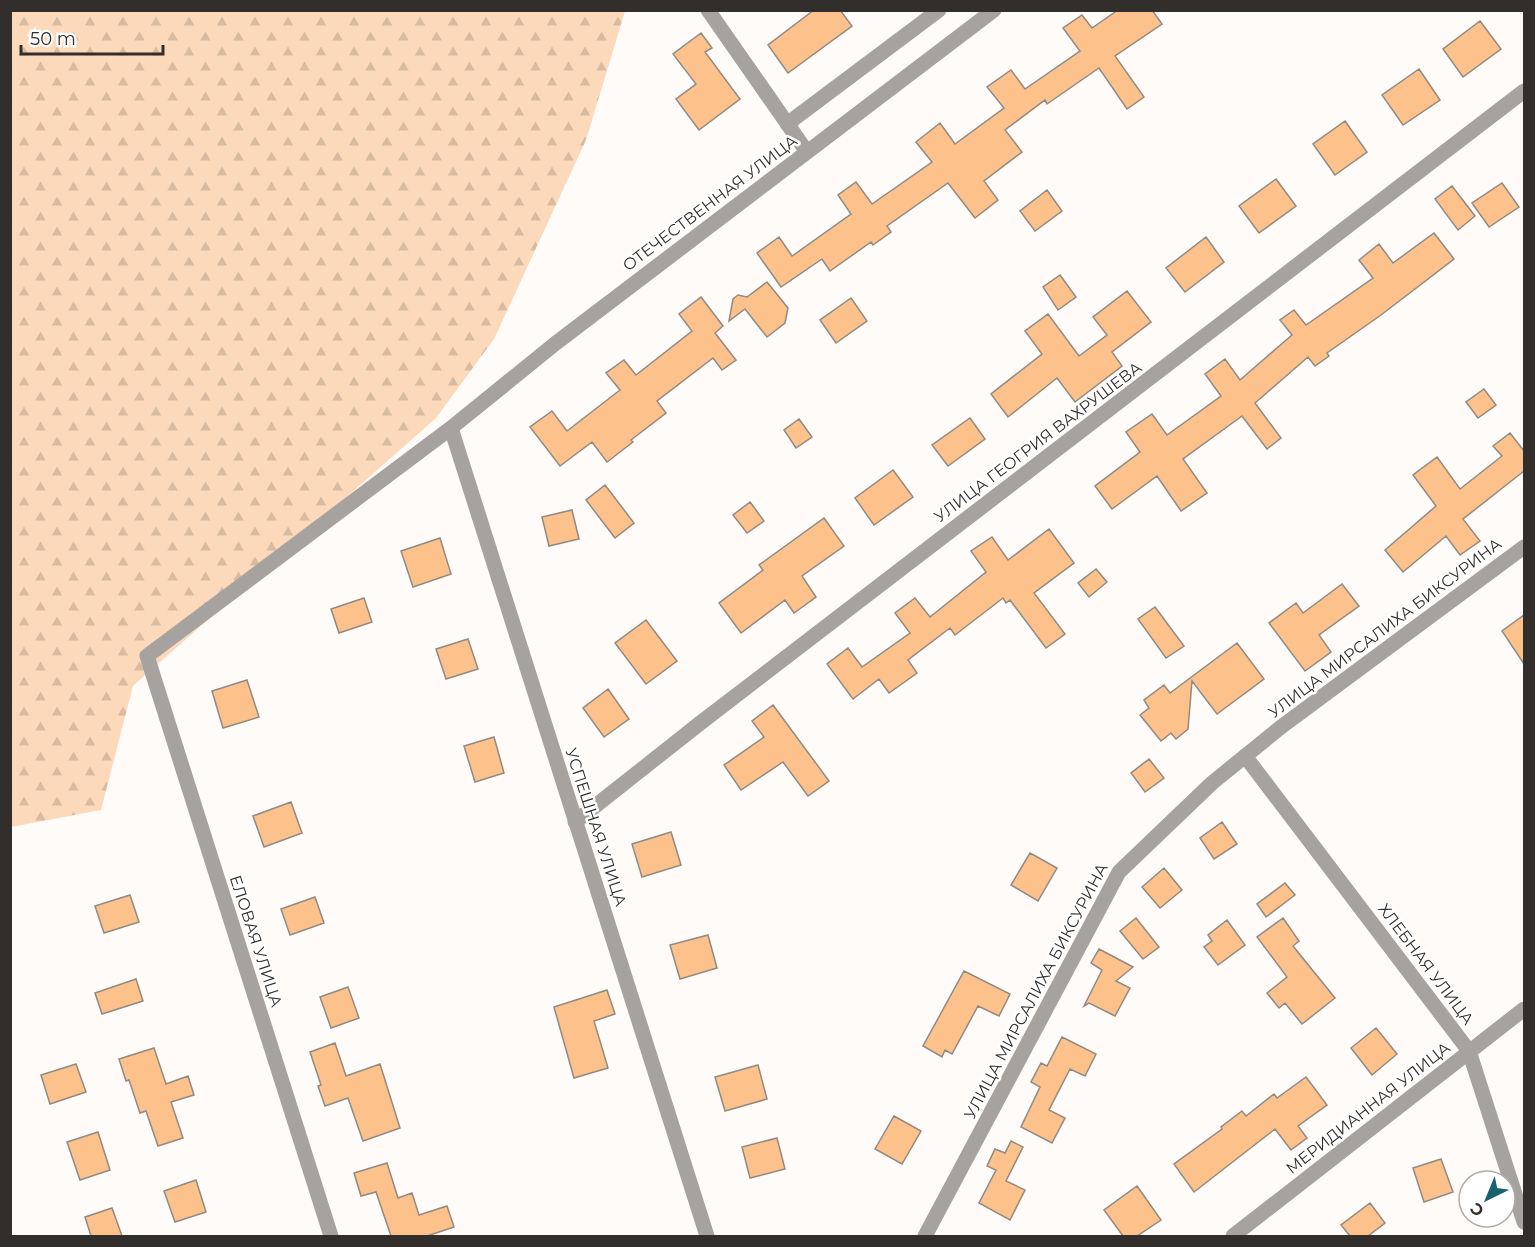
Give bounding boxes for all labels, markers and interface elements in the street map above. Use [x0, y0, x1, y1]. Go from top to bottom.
scale bar [21, 18, 164, 56]
text: 50 m [30, 28, 76, 50]
street label: ОТЕЧЕСТВЕННАЯ УЛИЦА [619, 131, 801, 275]
street label: УЛИЦА ГЕОГРИЯ ВАХРУШЕВА [931, 358, 1146, 526]
street label: УЛИЦА МИРСАЛИХА БИКСУРИНА [1265, 534, 1505, 722]
street label: УСПЕШНАЯ УЛИЦА [561, 746, 631, 909]
street label: УЛИЦА МИРСАЛИХА БИКСУРИНА [960, 860, 1112, 1122]
street label: ЕЛОВАЯ УЛИЦА [226, 873, 286, 1009]
street label: ХЛЕБНАЯ УЛИЦА [1374, 900, 1478, 1028]
street label: МЕРИДИАННАЯ УЛИЦА [1282, 1038, 1454, 1178]
north arrow [1457, 1169, 1517, 1229]
text: С [1466, 1198, 1488, 1221]

